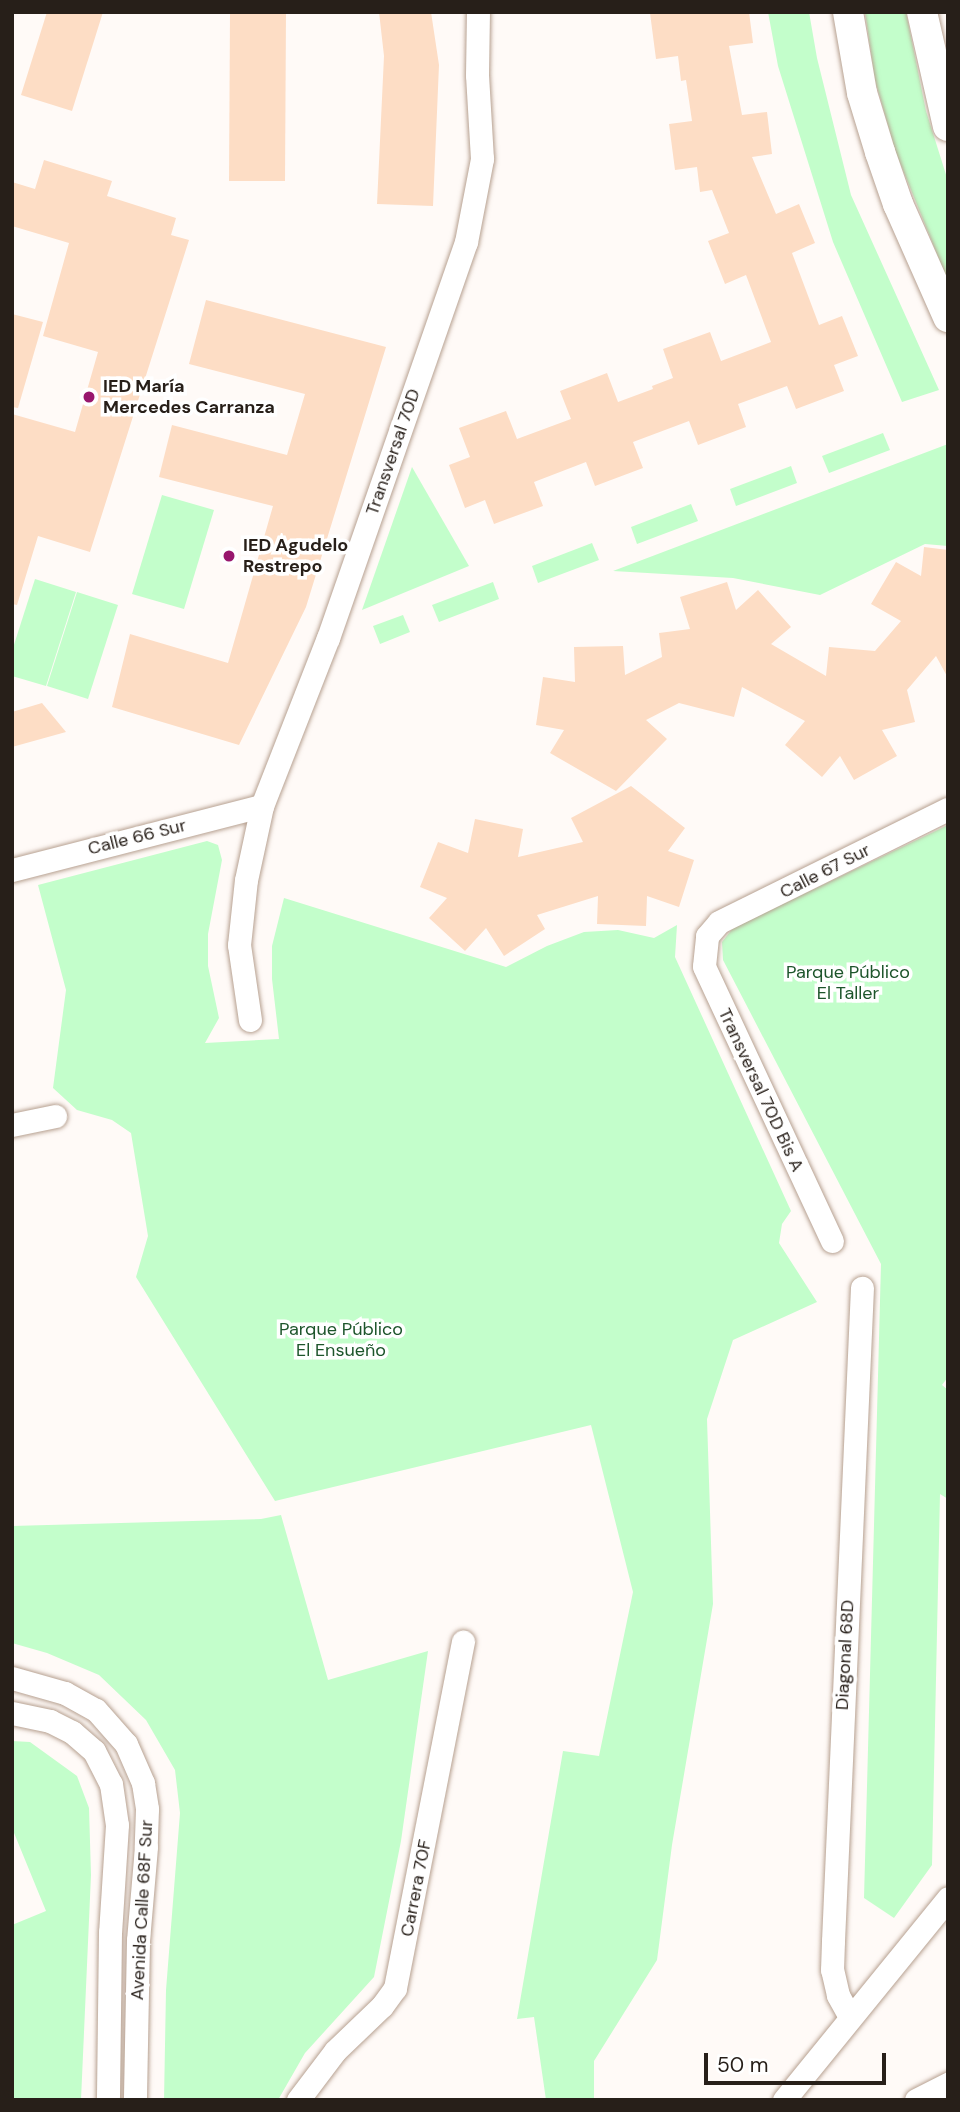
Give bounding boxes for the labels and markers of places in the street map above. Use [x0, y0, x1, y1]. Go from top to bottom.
place label: IED María Mercedes Carranza [103, 376, 275, 418]
marker: IED María Mercedes Carranza [81, 389, 97, 405]
place label: IED Agudelo Restrepo [243, 535, 348, 578]
marker: IED Agudelo Restrepo [221, 548, 237, 564]

